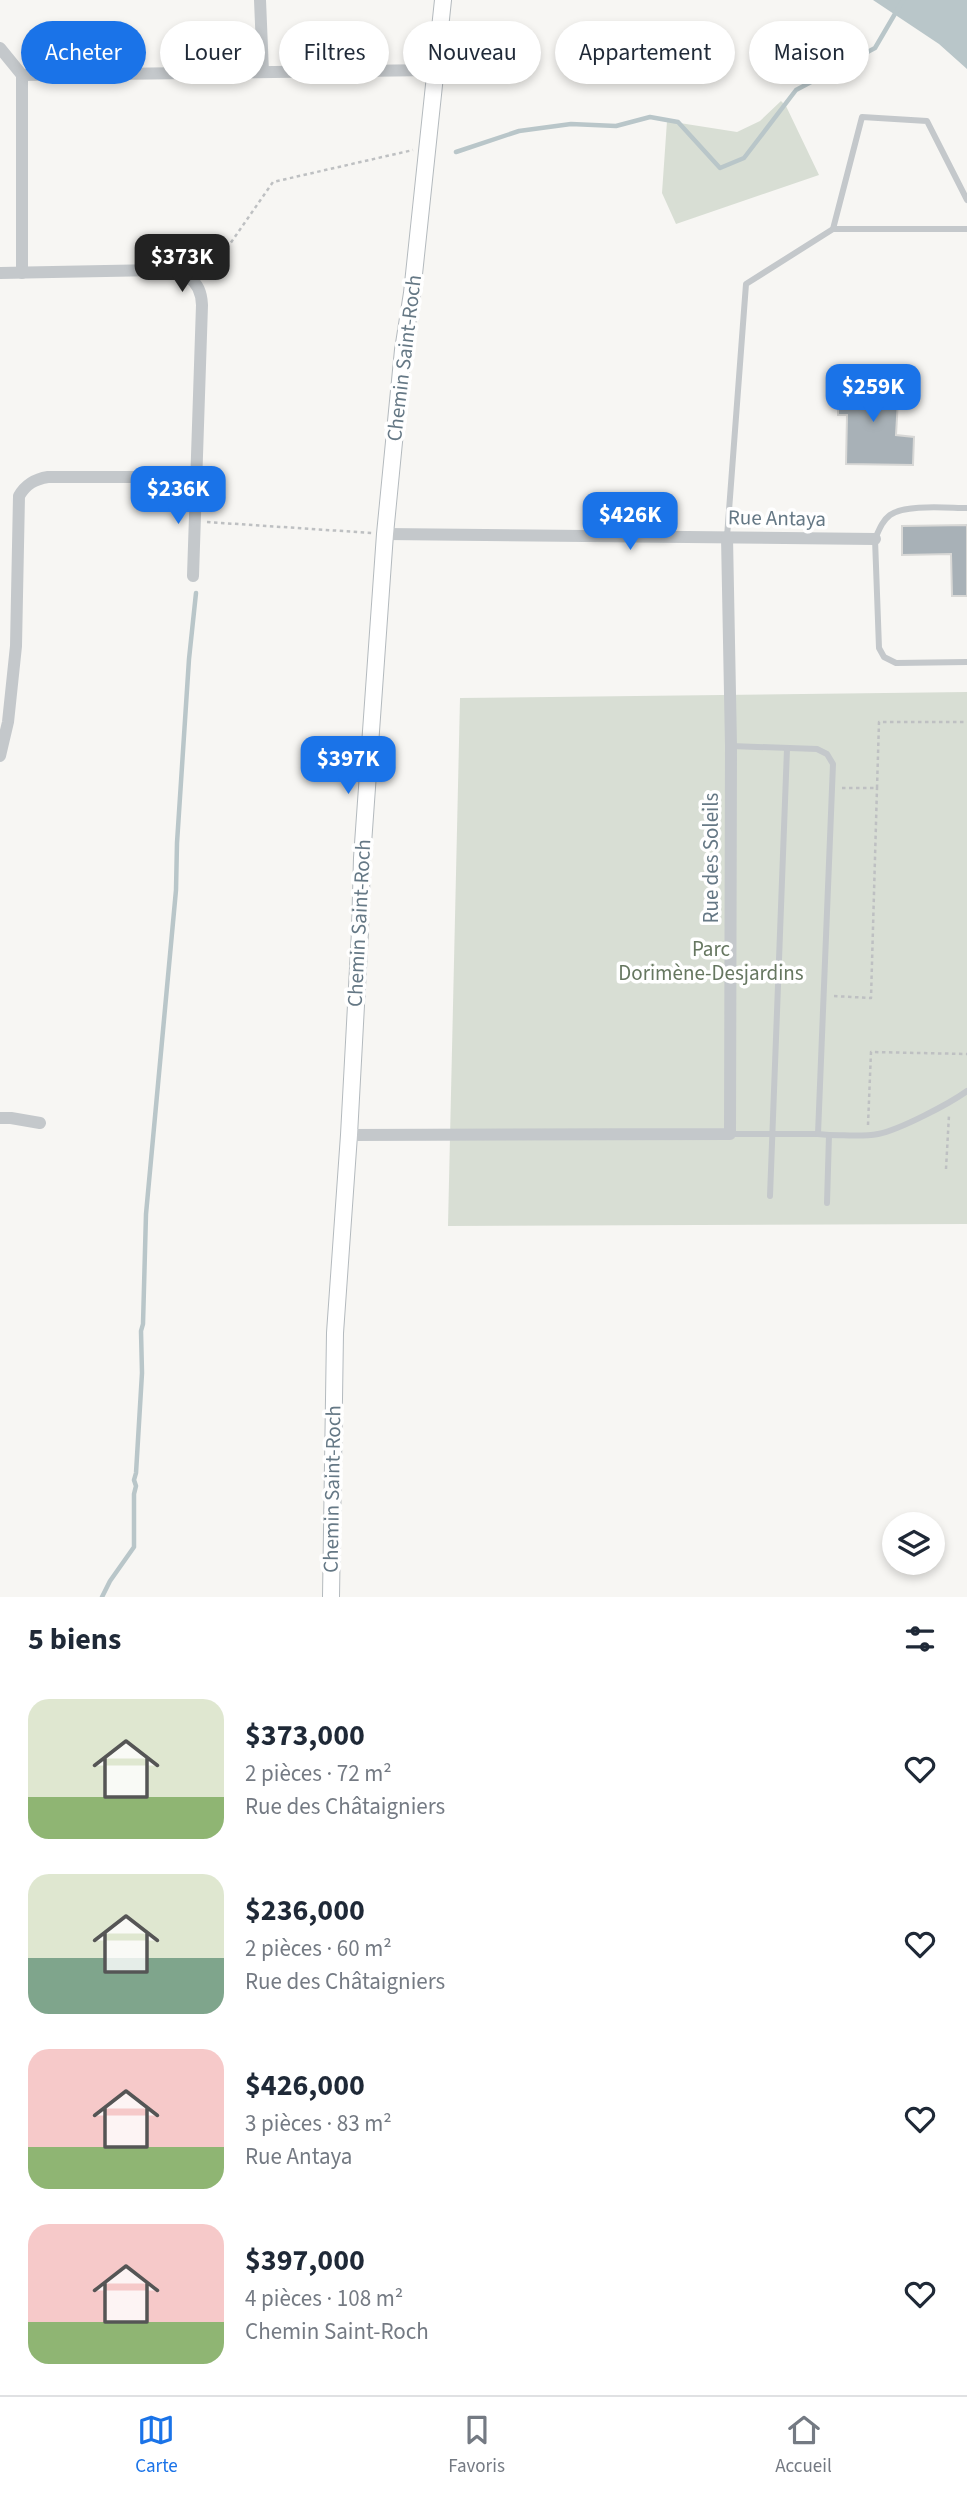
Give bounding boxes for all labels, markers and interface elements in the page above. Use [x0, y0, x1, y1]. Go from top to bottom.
chip: Acheter [21, 21, 146, 84]
chip: Louer [160, 21, 265, 84]
chip: Filtres [279, 21, 389, 84]
chip: Nouveau [403, 21, 541, 84]
chip: Appartement [555, 21, 735, 84]
chip: Maison [749, 21, 869, 84]
pin: $373K [133, 234, 231, 294]
text: $373K [151, 240, 213, 273]
street label: Chemin Saint-Roch [379, 273, 429, 443]
pin: $259K [824, 364, 922, 424]
text: $259K [842, 370, 904, 403]
pin: $236K [129, 466, 227, 526]
text: $236K [147, 472, 209, 505]
pin: $426K [581, 492, 679, 552]
text: $426K [599, 498, 661, 531]
street label: Rue Antaya [728, 502, 826, 534]
pin: $397K [299, 736, 397, 796]
text: $397K [317, 742, 379, 775]
street label: Rue des Soleils [696, 792, 726, 923]
street label: Chemin Saint-Roch [340, 838, 378, 1008]
park label: Parc Dorimène-Desjardins [618, 934, 804, 988]
street label: Chemin Saint-Roch [316, 1405, 348, 1573]
map controls [882, 1512, 945, 1575]
button: layers [882, 1512, 945, 1575]
text: 5 biens [28, 1618, 121, 1661]
icon: filters [901, 1620, 939, 1658]
text: $373,000 [245, 1714, 365, 1757]
icon: home [84, 1727, 168, 1811]
icon: heart [901, 1750, 939, 1788]
text: 2 pièces · 72 m² [245, 1757, 392, 1790]
text: Rue des Châtaigniers [245, 1790, 445, 1823]
text: $236,000 [245, 1889, 365, 1932]
icon: home [84, 1902, 168, 1986]
icon: heart [901, 1925, 939, 1963]
text: 2 pièces · 60 m² [245, 1932, 392, 1965]
text: Rue des Châtaigniers [245, 1965, 445, 1998]
text: $426,000 [245, 2064, 365, 2107]
icon: home [84, 2077, 168, 2161]
icon: heart [901, 2100, 939, 2138]
text: 3 pièces · 83 m² [245, 2107, 392, 2140]
text: Rue Antaya [245, 2140, 352, 2173]
text: $397,000 [245, 2239, 365, 2282]
icon: home [84, 2252, 168, 2336]
icon: heart [901, 2275, 939, 2313]
text: 4 pièces · 108 m² [245, 2282, 403, 2315]
text: Chemin Saint-Roch [245, 2315, 429, 2348]
tab: Carte [135, 2411, 178, 2480]
tab: Favoris [448, 2411, 505, 2480]
tab: Accueil [775, 2411, 832, 2480]

